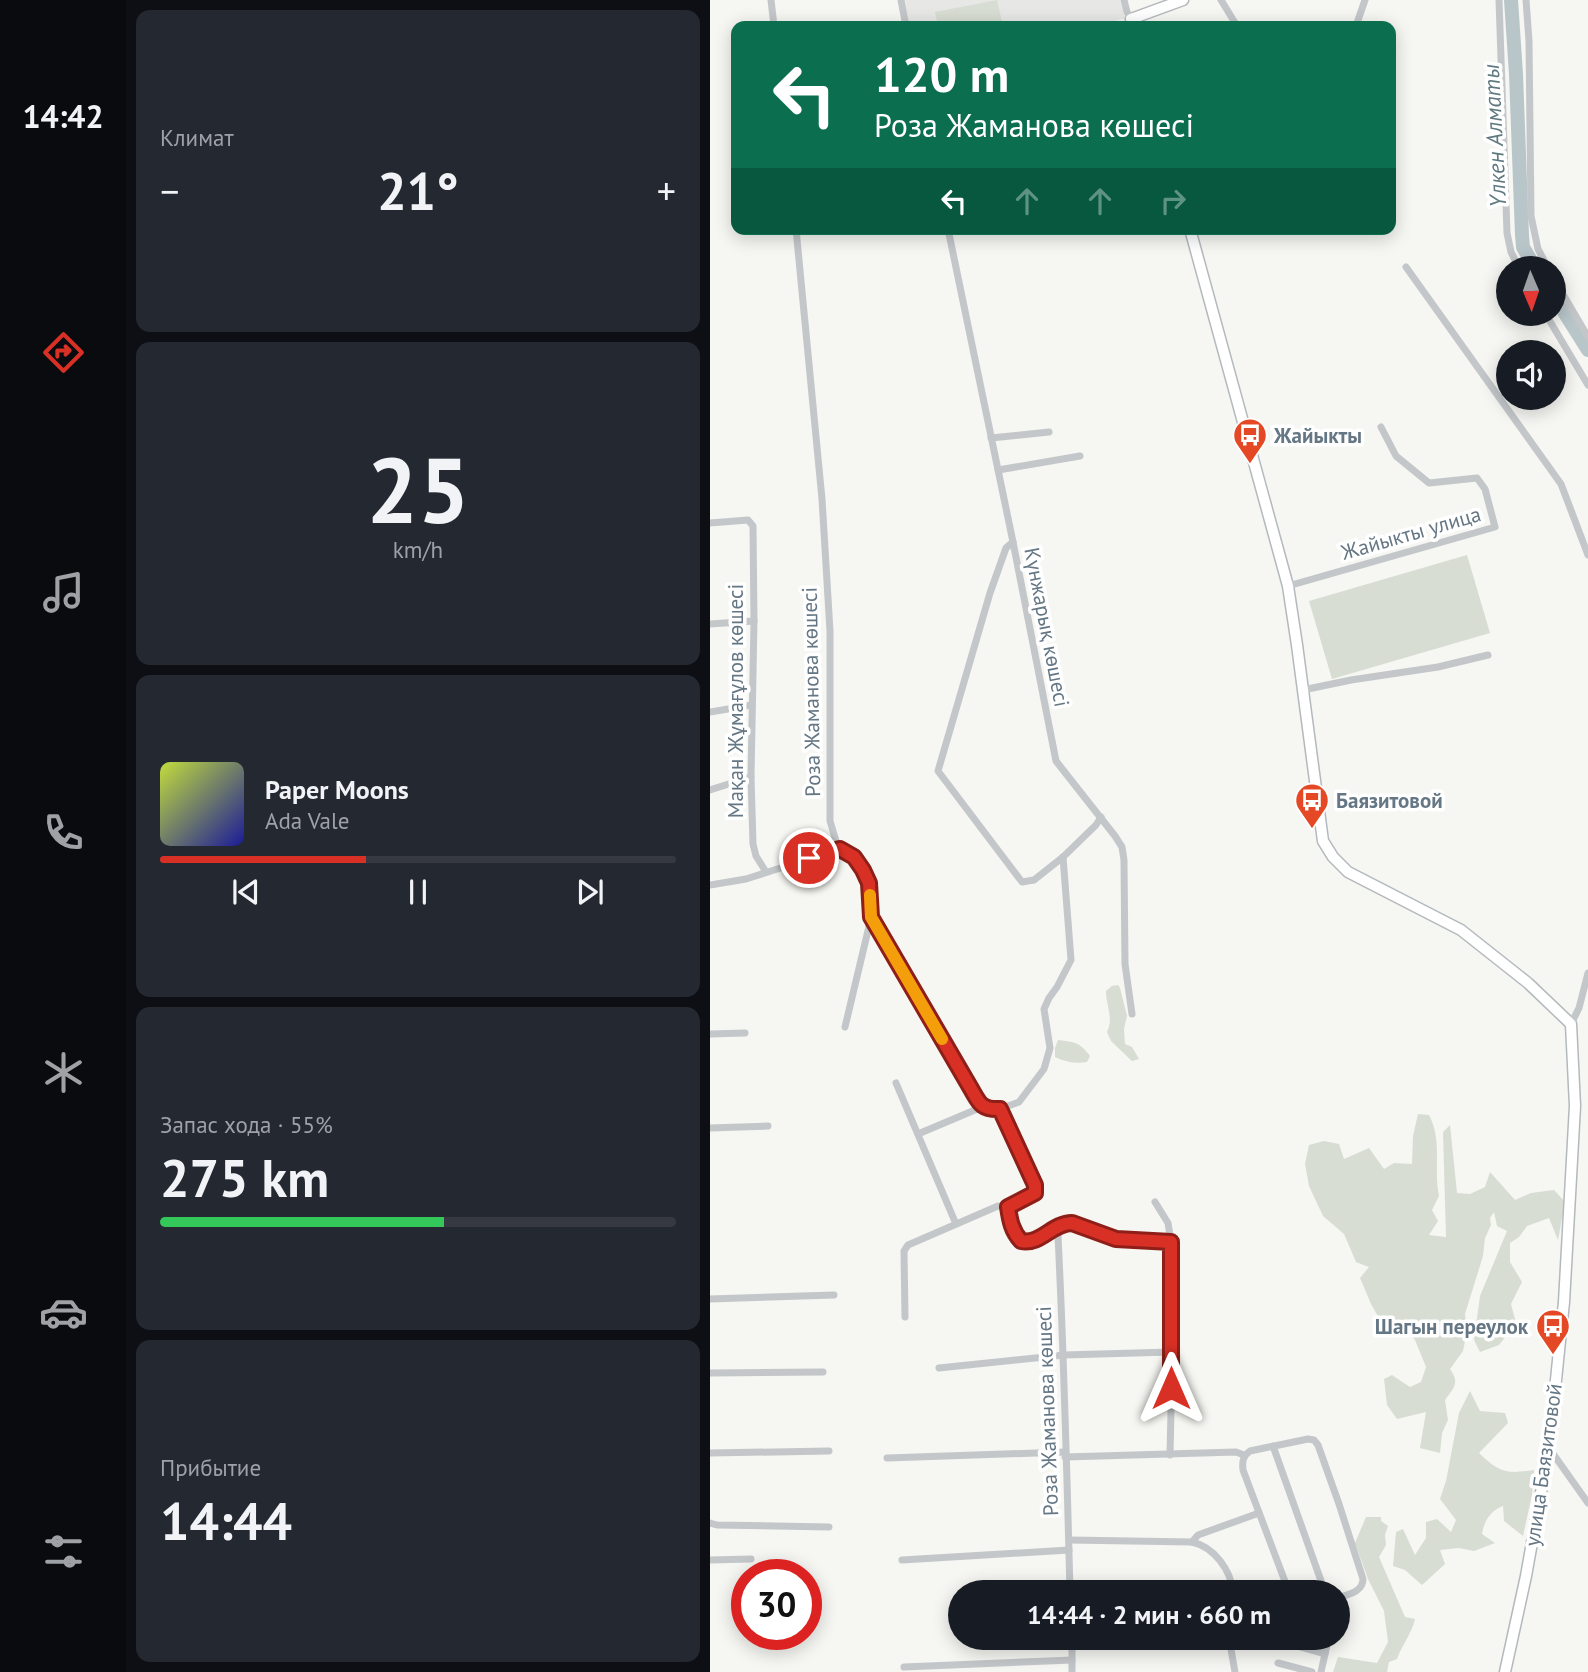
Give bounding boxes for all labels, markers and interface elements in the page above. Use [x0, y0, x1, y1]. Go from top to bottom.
text: 120 m [874, 42, 1009, 106]
icon: left [759, 49, 850, 140]
water label: Үлкен Алматы [1476, 63, 1512, 208]
text: 14:42 [22, 95, 104, 137]
text: Роза Жаманова көшесі [874, 104, 1194, 146]
text: Климат [160, 123, 234, 152]
text: 21° [377, 157, 459, 224]
text: − [160, 166, 179, 215]
text: + [657, 166, 676, 215]
icon: left [935, 182, 973, 220]
icon: ahead [1008, 182, 1046, 220]
icon: ahead [1081, 182, 1119, 220]
icon: right [1154, 182, 1192, 220]
north arrow [1496, 256, 1566, 326]
map controls [1496, 256, 1566, 410]
icon: directions [39, 328, 88, 377]
button: sound [1496, 340, 1566, 410]
bus stop icon: Жайыкты [1231, 416, 1269, 465]
place label: Жайыкты [1273, 422, 1362, 449]
text: 25 [366, 430, 470, 548]
street label: Жайыкты улица [1337, 500, 1484, 566]
text: km/h [393, 535, 443, 564]
street label: Күнжарық көшесі [1018, 545, 1076, 709]
icon: music [39, 568, 88, 617]
street label: Мақан Жұмағұлов көшесі [722, 584, 749, 818]
street label: Роза Жаманова көшесі [796, 587, 826, 797]
text: Paper Moons [265, 773, 409, 806]
bus stop icon: Баязитовой [1293, 781, 1331, 830]
place label: Баязитовой [1336, 787, 1443, 814]
text: Ada Vale [265, 806, 349, 835]
icon: phone [39, 808, 88, 857]
pin [779, 828, 839, 888]
icon: arrive [790, 839, 828, 877]
icon: previous [227, 873, 265, 911]
icon: pause [399, 873, 437, 911]
icon: next [571, 873, 609, 911]
icon: climate [39, 1048, 88, 1097]
text: Запас хода · 55% [160, 1110, 333, 1139]
text: 275 km [160, 1144, 329, 1211]
icon: car [39, 1288, 88, 1337]
street label: Роза Жаманова көшесі [1030, 1306, 1064, 1516]
bus stop icon: Шагын переулок [1534, 1307, 1572, 1356]
place label: Шагын переулок [1375, 1313, 1529, 1340]
position arrow [1134, 1351, 1208, 1425]
street label: улица Баязитовой [1518, 1382, 1568, 1548]
text: Прибытие [160, 1453, 261, 1482]
text: 14:44 [160, 1487, 292, 1554]
icon: filters [39, 1527, 88, 1576]
speed limit sign: 30 [731, 1559, 822, 1650]
text: 14:44 · 2 мин · 660 m [1027, 1598, 1271, 1631]

